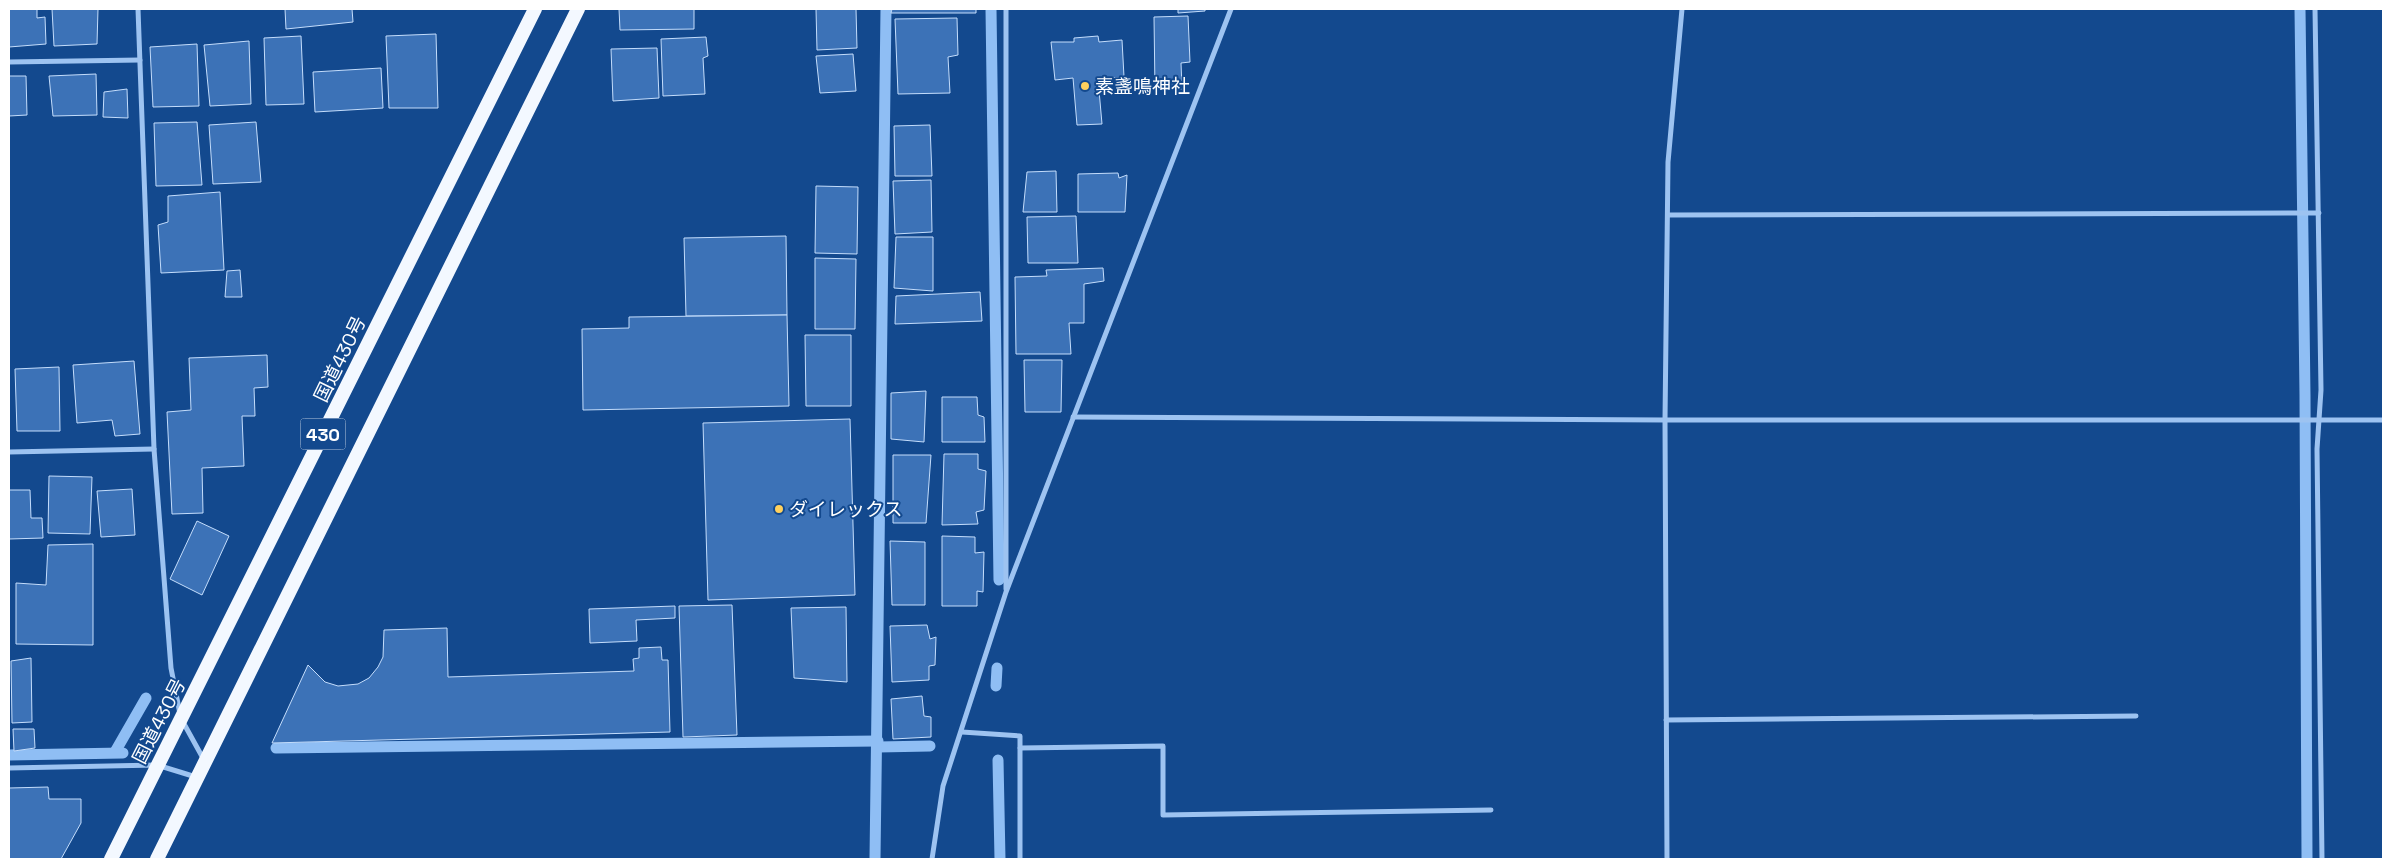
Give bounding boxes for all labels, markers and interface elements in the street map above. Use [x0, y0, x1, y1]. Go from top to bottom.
place label: 素盞鳴神社 [1095, 74, 1190, 99]
marker: 素盞鳴神社 [1079, 80, 1091, 92]
street label: 国道430号 [308, 312, 372, 406]
road number: 430 [300, 418, 346, 449]
place label: ダイレックス [789, 497, 902, 522]
marker: ダイレックス [773, 503, 785, 515]
street label: 国道430号 [127, 674, 191, 768]

